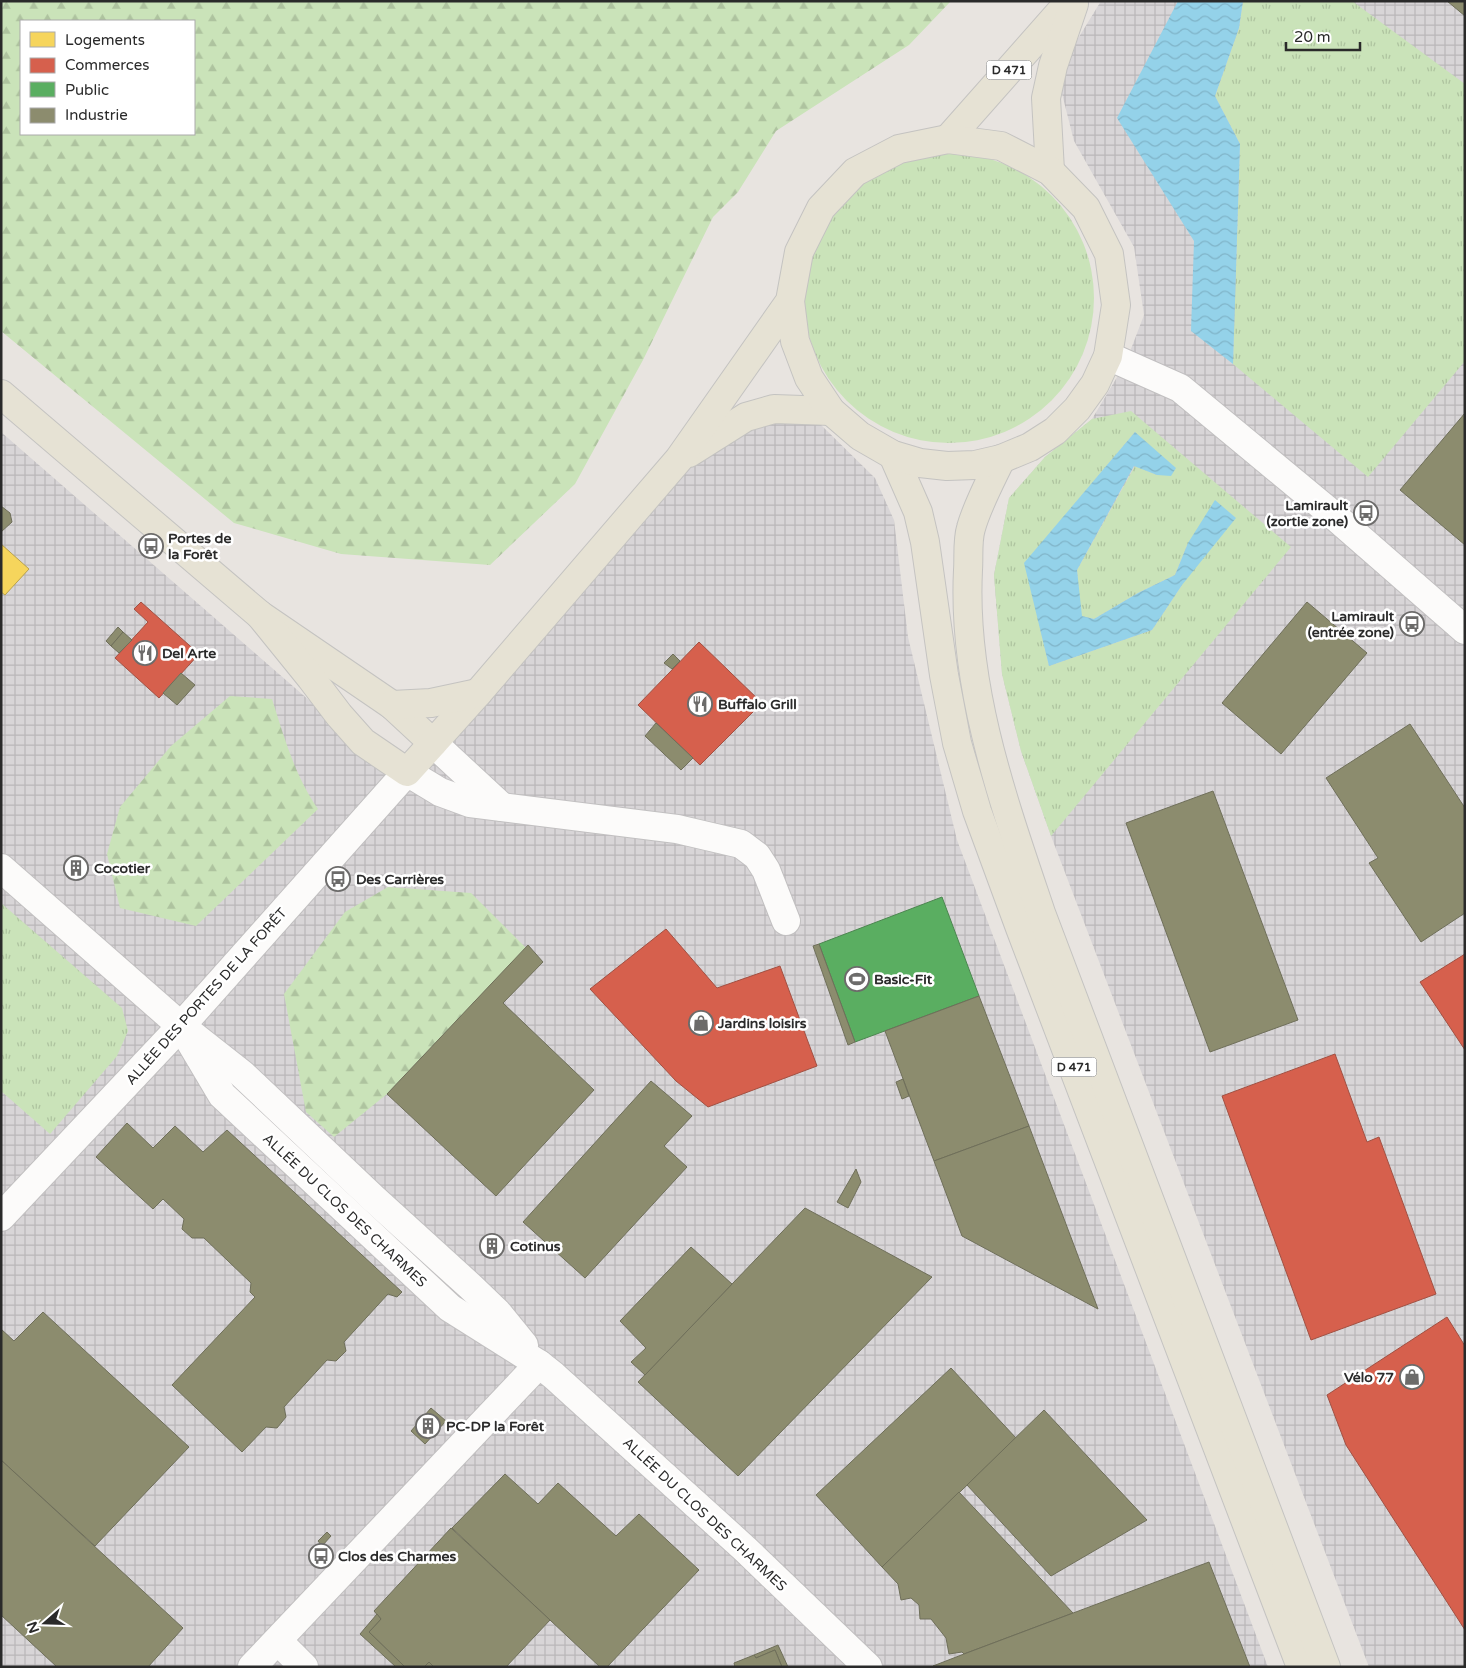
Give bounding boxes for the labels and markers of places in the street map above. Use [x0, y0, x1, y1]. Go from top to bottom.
place label: Lamirault (zortie zone) [1266, 497, 1349, 530]
bus stop icon: Lamirault (zortie zone) [1353, 500, 1379, 526]
place label: Portes de la Forêt [168, 530, 231, 563]
bus stop icon: Portes de la Forêt [138, 533, 164, 559]
place label: Lamirault (entrée zone) [1308, 608, 1395, 641]
bus stop icon: Lamirault (entrée zone) [1399, 611, 1425, 637]
restaurant icon: Del Arte [132, 640, 158, 666]
place label: Del Arte [162, 645, 216, 662]
restaurant icon: Buffalo Grill [687, 691, 713, 717]
place label: Buffalo Grill [718, 696, 797, 713]
building icon: Cocotier [63, 855, 89, 881]
place label: Cocotier [94, 860, 151, 877]
bus stop icon: Des Carrières [325, 866, 351, 892]
place label: Des Carrières [356, 871, 444, 888]
sports icon: Basic-Fit [844, 966, 870, 992]
place label: Basic-Fit [874, 971, 933, 988]
shop icon: Jardins loisirs [688, 1010, 714, 1036]
place label: Jardins loisirs [717, 1015, 807, 1032]
building icon: Cotinus [479, 1233, 505, 1259]
place label: Cotinus [510, 1238, 561, 1255]
shop icon: Vélo 77 [1399, 1364, 1425, 1390]
place label: Vélo 77 [1344, 1369, 1394, 1386]
building icon: PC-DP la Forêt [415, 1413, 441, 1439]
place label: PC-DP la Forêt [446, 1418, 545, 1435]
bus stop icon: Clos des Charmes [308, 1543, 334, 1569]
place label: Clos des Charmes [338, 1548, 456, 1565]

